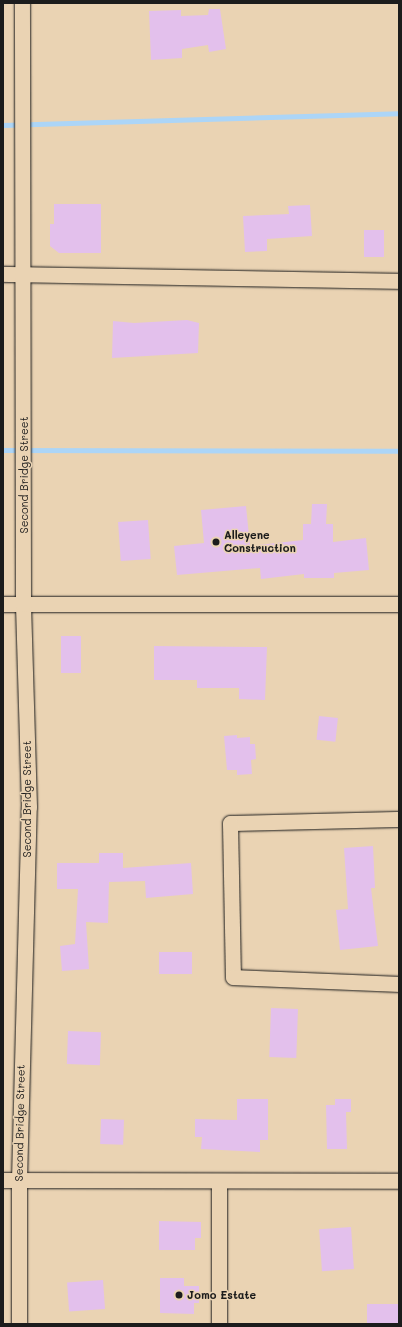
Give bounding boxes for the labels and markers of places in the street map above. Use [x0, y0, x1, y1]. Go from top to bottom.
place label: Alleyene Construction [224, 529, 296, 555]
marker: Alleyene Construction [211, 537, 221, 547]
place label: Jomo Estate [187, 1288, 256, 1302]
marker: Jomo Estate [174, 1290, 184, 1300]

